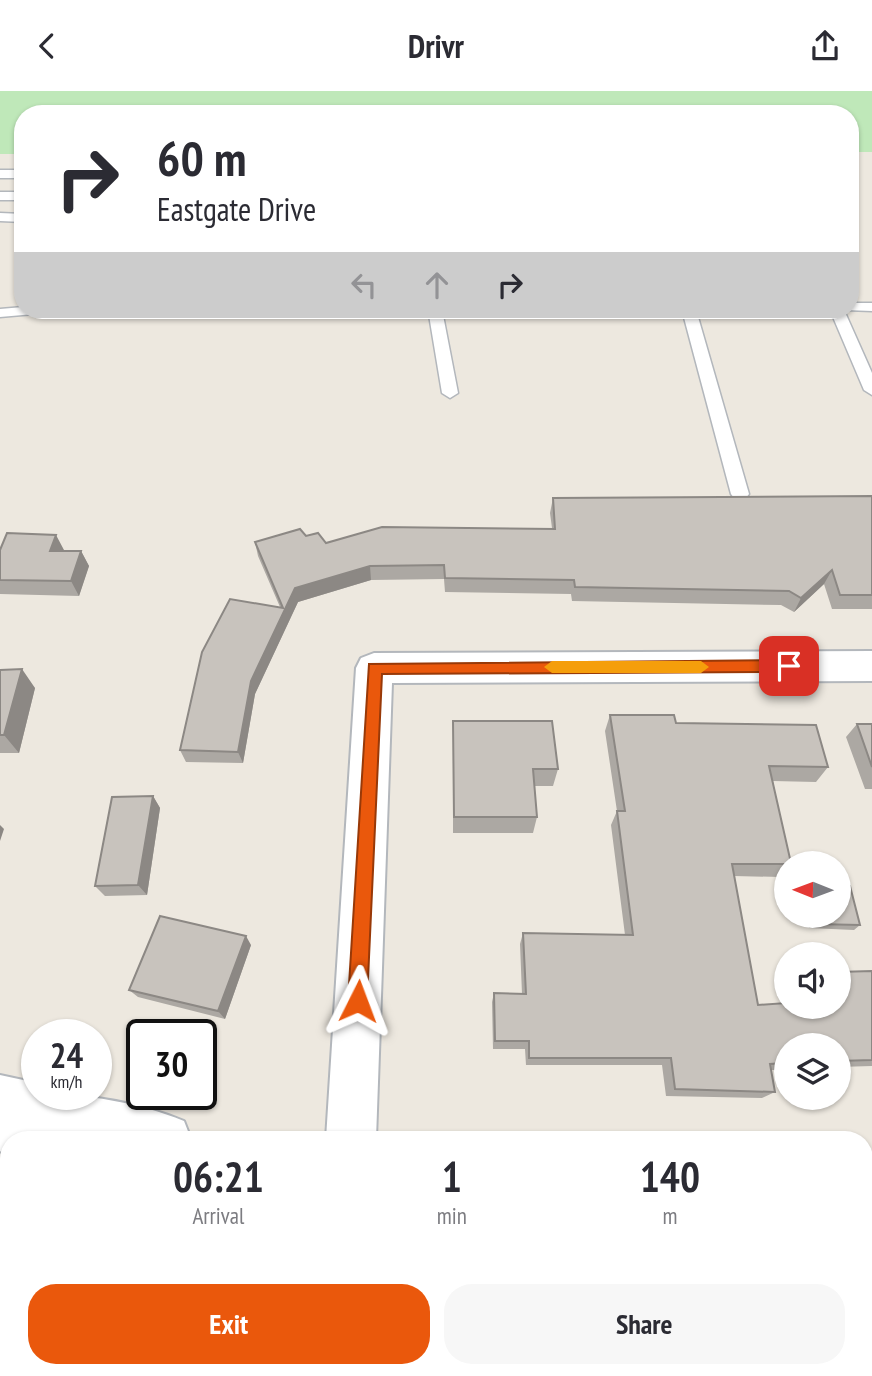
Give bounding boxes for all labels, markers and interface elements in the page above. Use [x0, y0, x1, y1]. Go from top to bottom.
text: Drivr [408, 25, 464, 67]
icon: back [28, 27, 66, 65]
icon: share [806, 27, 844, 65]
text: 60 m [157, 126, 246, 190]
icon: right [42, 133, 133, 224]
text: Eastgate Drive [157, 188, 316, 230]
icon: left [345, 266, 383, 304]
icon: ahead [418, 266, 456, 304]
icon: right [491, 266, 529, 304]
pin [759, 636, 819, 696]
icon: arrive [770, 647, 808, 685]
north arrow [774, 851, 850, 927]
map controls [774, 851, 851, 1110]
button: sound [774, 942, 851, 1019]
position arrow [321, 964, 395, 1038]
speed limit sign: 30 [126, 1019, 217, 1110]
text: 24 [50, 1032, 83, 1078]
button: layers [774, 1033, 851, 1110]
text: km/h [51, 1070, 82, 1093]
text: 06:21 [173, 1149, 264, 1204]
text: 1 [442, 1149, 462, 1204]
text: 140 [640, 1149, 700, 1204]
text: Arrival [192, 1201, 244, 1230]
text: min [437, 1201, 467, 1230]
text: m [662, 1201, 677, 1230]
button: Exit [28, 1284, 430, 1364]
button: Share [444, 1284, 845, 1364]

